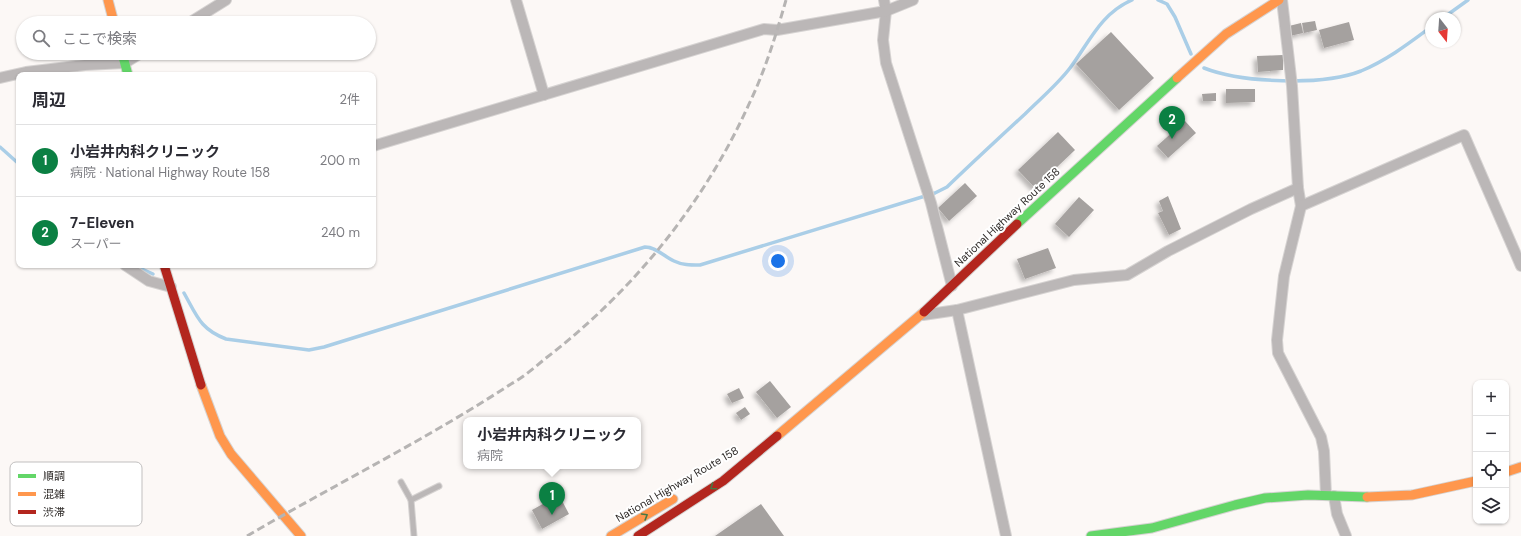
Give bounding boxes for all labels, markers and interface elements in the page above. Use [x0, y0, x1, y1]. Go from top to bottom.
north arrow [1425, 12, 1461, 48]
search box [16, 16, 376, 60]
icon: search [30, 27, 52, 49]
text: ここで検索 [62, 29, 137, 49]
text: 周辺 [32, 89, 66, 111]
text: 2件 [340, 91, 360, 108]
pin: 2 [1159, 106, 1185, 139]
text: 小岩井内科クリニック [70, 142, 220, 162]
text: 1 [43, 152, 47, 169]
text: 200 m [320, 152, 360, 169]
text: 病院 · National Highway Route 158 [70, 164, 270, 181]
street label: National Highway Route 158 [951, 164, 1063, 270]
text: 7-Eleven [70, 213, 134, 233]
text: 2 [41, 224, 49, 241]
text: 240 m [321, 224, 360, 241]
text: スーパー [70, 235, 122, 252]
your location [768, 251, 788, 271]
map controls [1473, 380, 1509, 524]
button: + [1473, 380, 1509, 416]
button: − [1473, 416, 1509, 452]
popup [463, 417, 641, 469]
text: 小岩井内科クリニック [477, 425, 627, 445]
street label: National Highway Route 158 [613, 443, 741, 525]
text: 病院 [477, 447, 503, 464]
button: locate [1473, 452, 1509, 488]
legend [10, 462, 142, 526]
text: 順調 [43, 469, 65, 483]
pin: 1 [539, 482, 565, 515]
one-way arrow [710, 482, 717, 490]
text: 混雑 [43, 487, 65, 501]
button: layers [1473, 488, 1509, 524]
text: 渋滞 [43, 505, 65, 519]
one-way arrow [641, 513, 648, 521]

